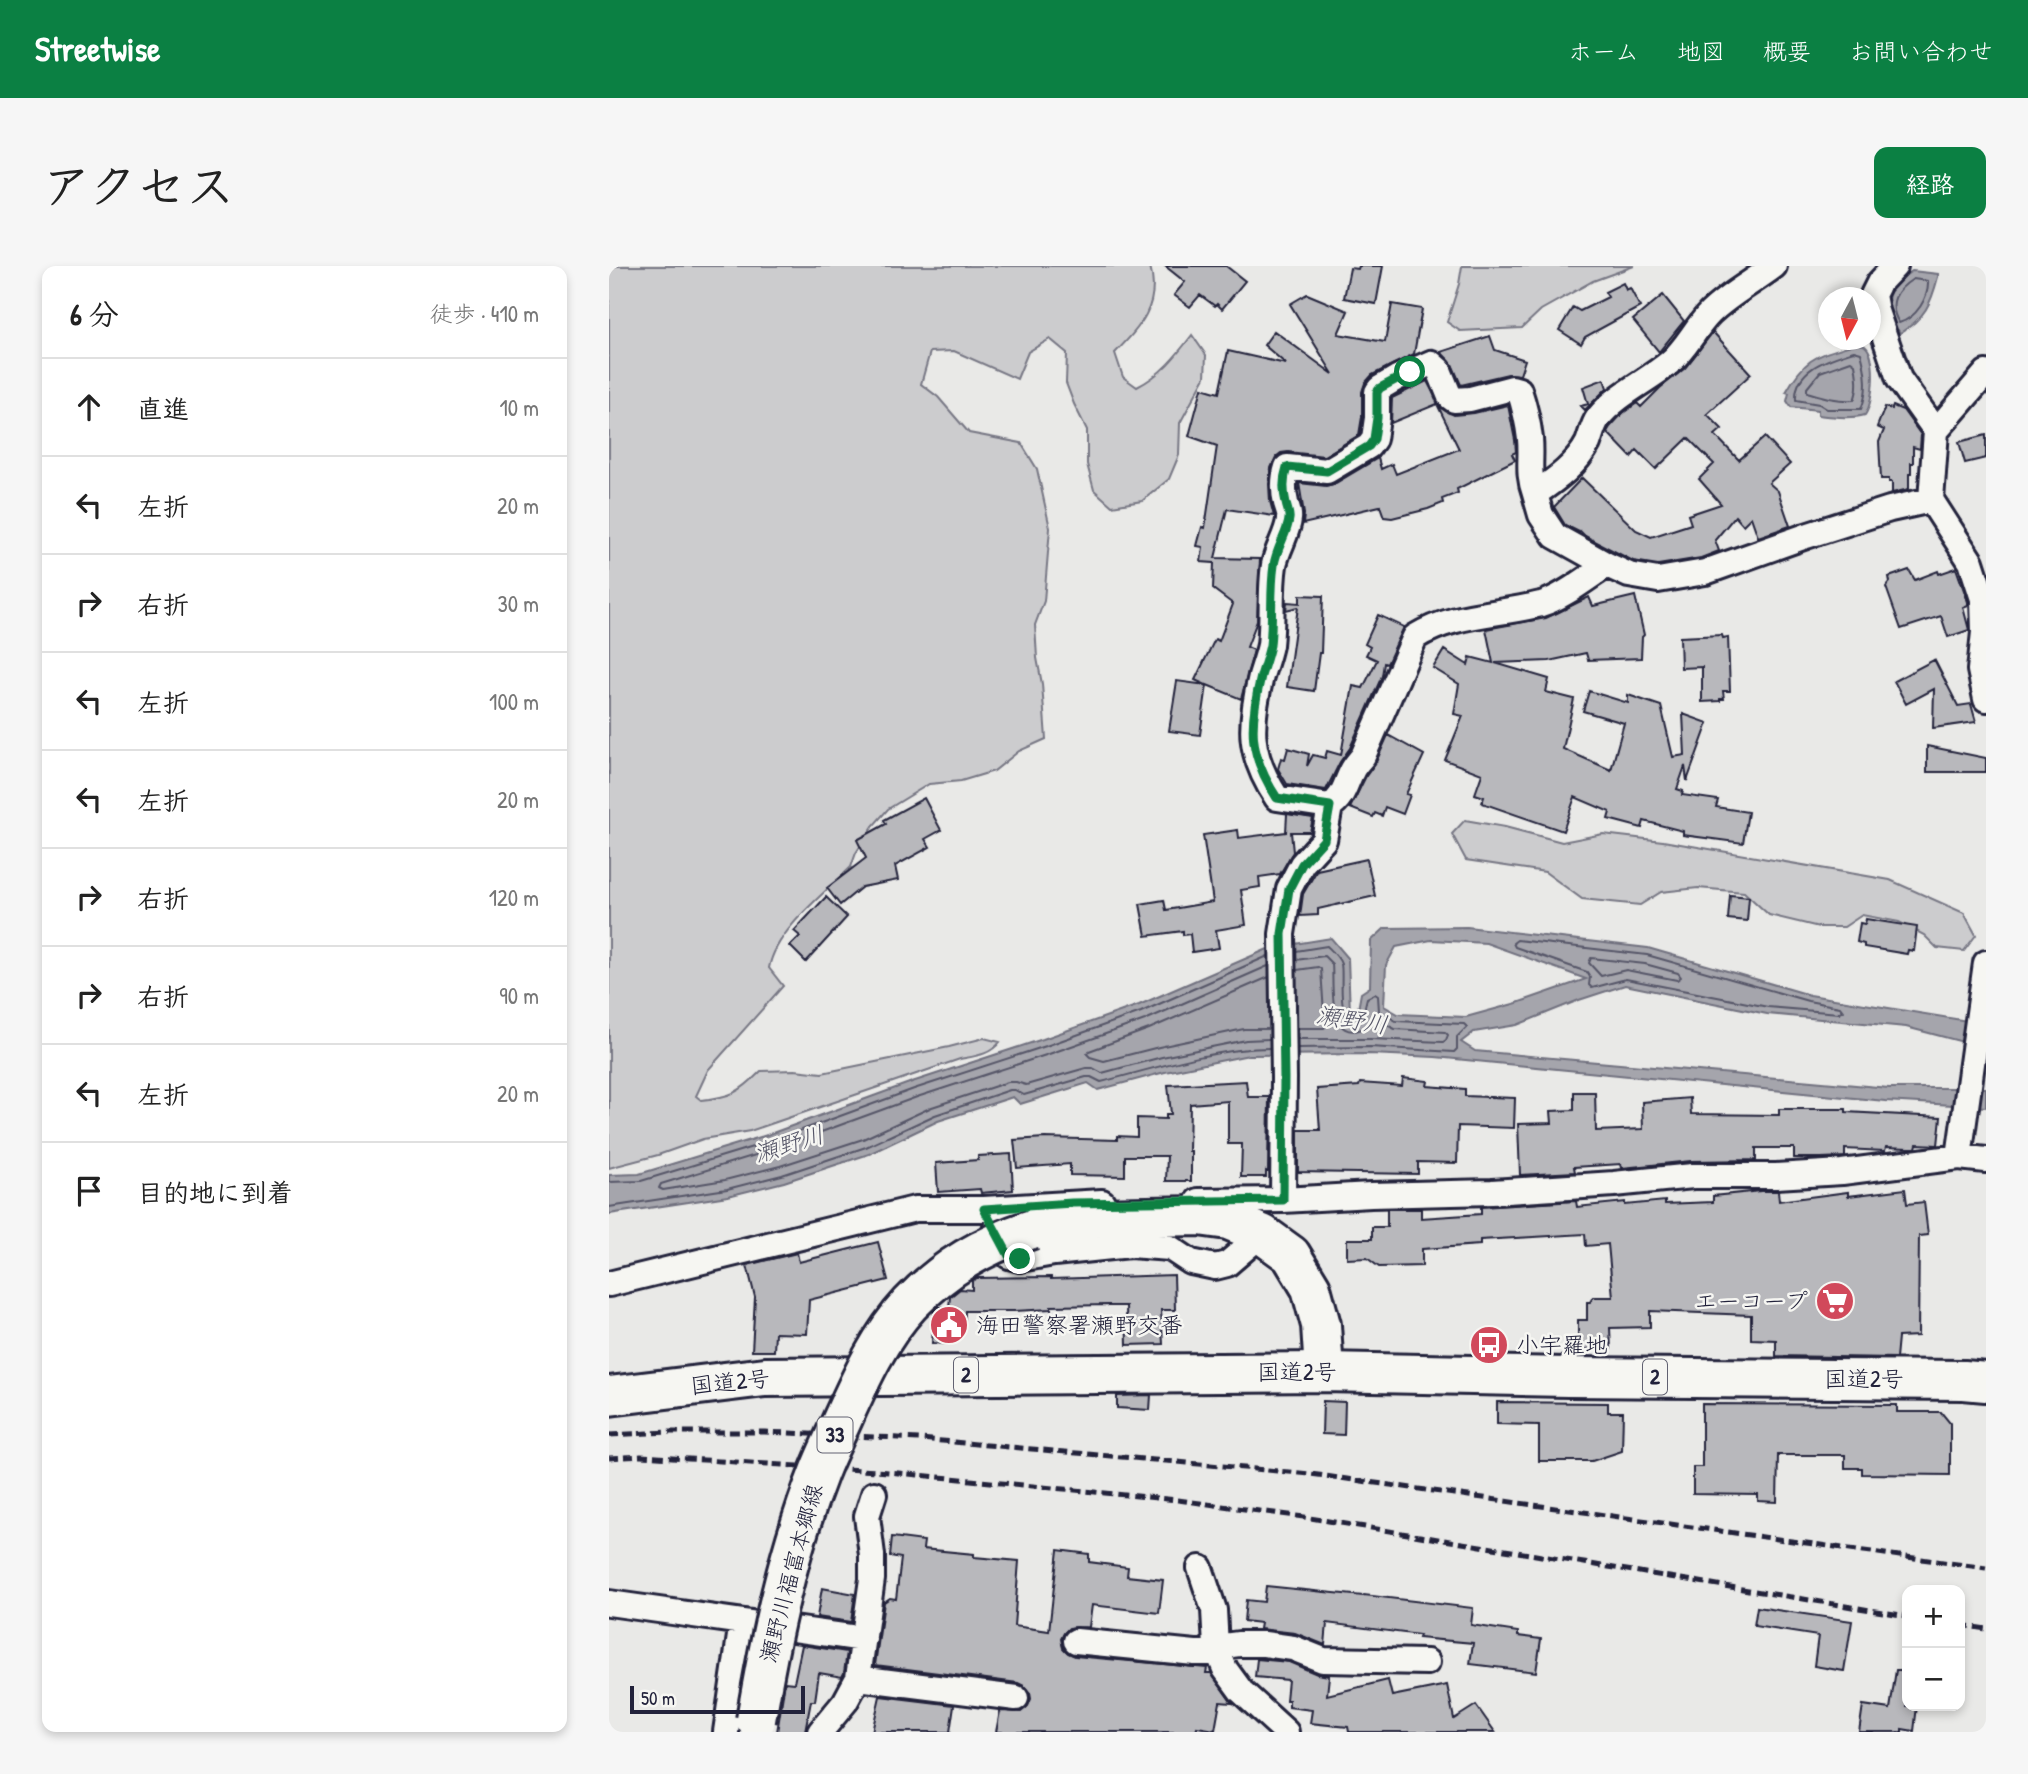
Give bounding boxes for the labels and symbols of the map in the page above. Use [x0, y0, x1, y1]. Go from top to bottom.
north arrow [1818, 287, 1881, 350]
route start [1394, 356, 1425, 387]
water label: 瀬野川 [1314, 998, 1390, 1040]
water label: 瀬野川 [750, 1117, 828, 1169]
route end [1004, 1243, 1035, 1274]
supermarket icon: エーコープ [1814, 1280, 1856, 1322]
place label: エーコープ [1694, 1285, 1808, 1316]
public building icon: 海田警察署瀬野交番 [928, 1304, 970, 1346]
place label: 海田警察署瀬野交番 [976, 1309, 1183, 1340]
bus stop icon: 小宇羅地 [1468, 1324, 1510, 1366]
place label: 小宇羅地 [1516, 1329, 1608, 1360]
street label: 国道2号 [1257, 1356, 1337, 1387]
road number: 2 [954, 1358, 978, 1392]
road number: 2 [1643, 1360, 1667, 1394]
street label: 国道2号 [689, 1362, 771, 1401]
street label: 国道2号 [1824, 1363, 1904, 1394]
road number: 33 [817, 1418, 853, 1452]
street label: 瀬野川福富本郷線 [752, 1480, 829, 1666]
scale bar [630, 1683, 805, 1715]

